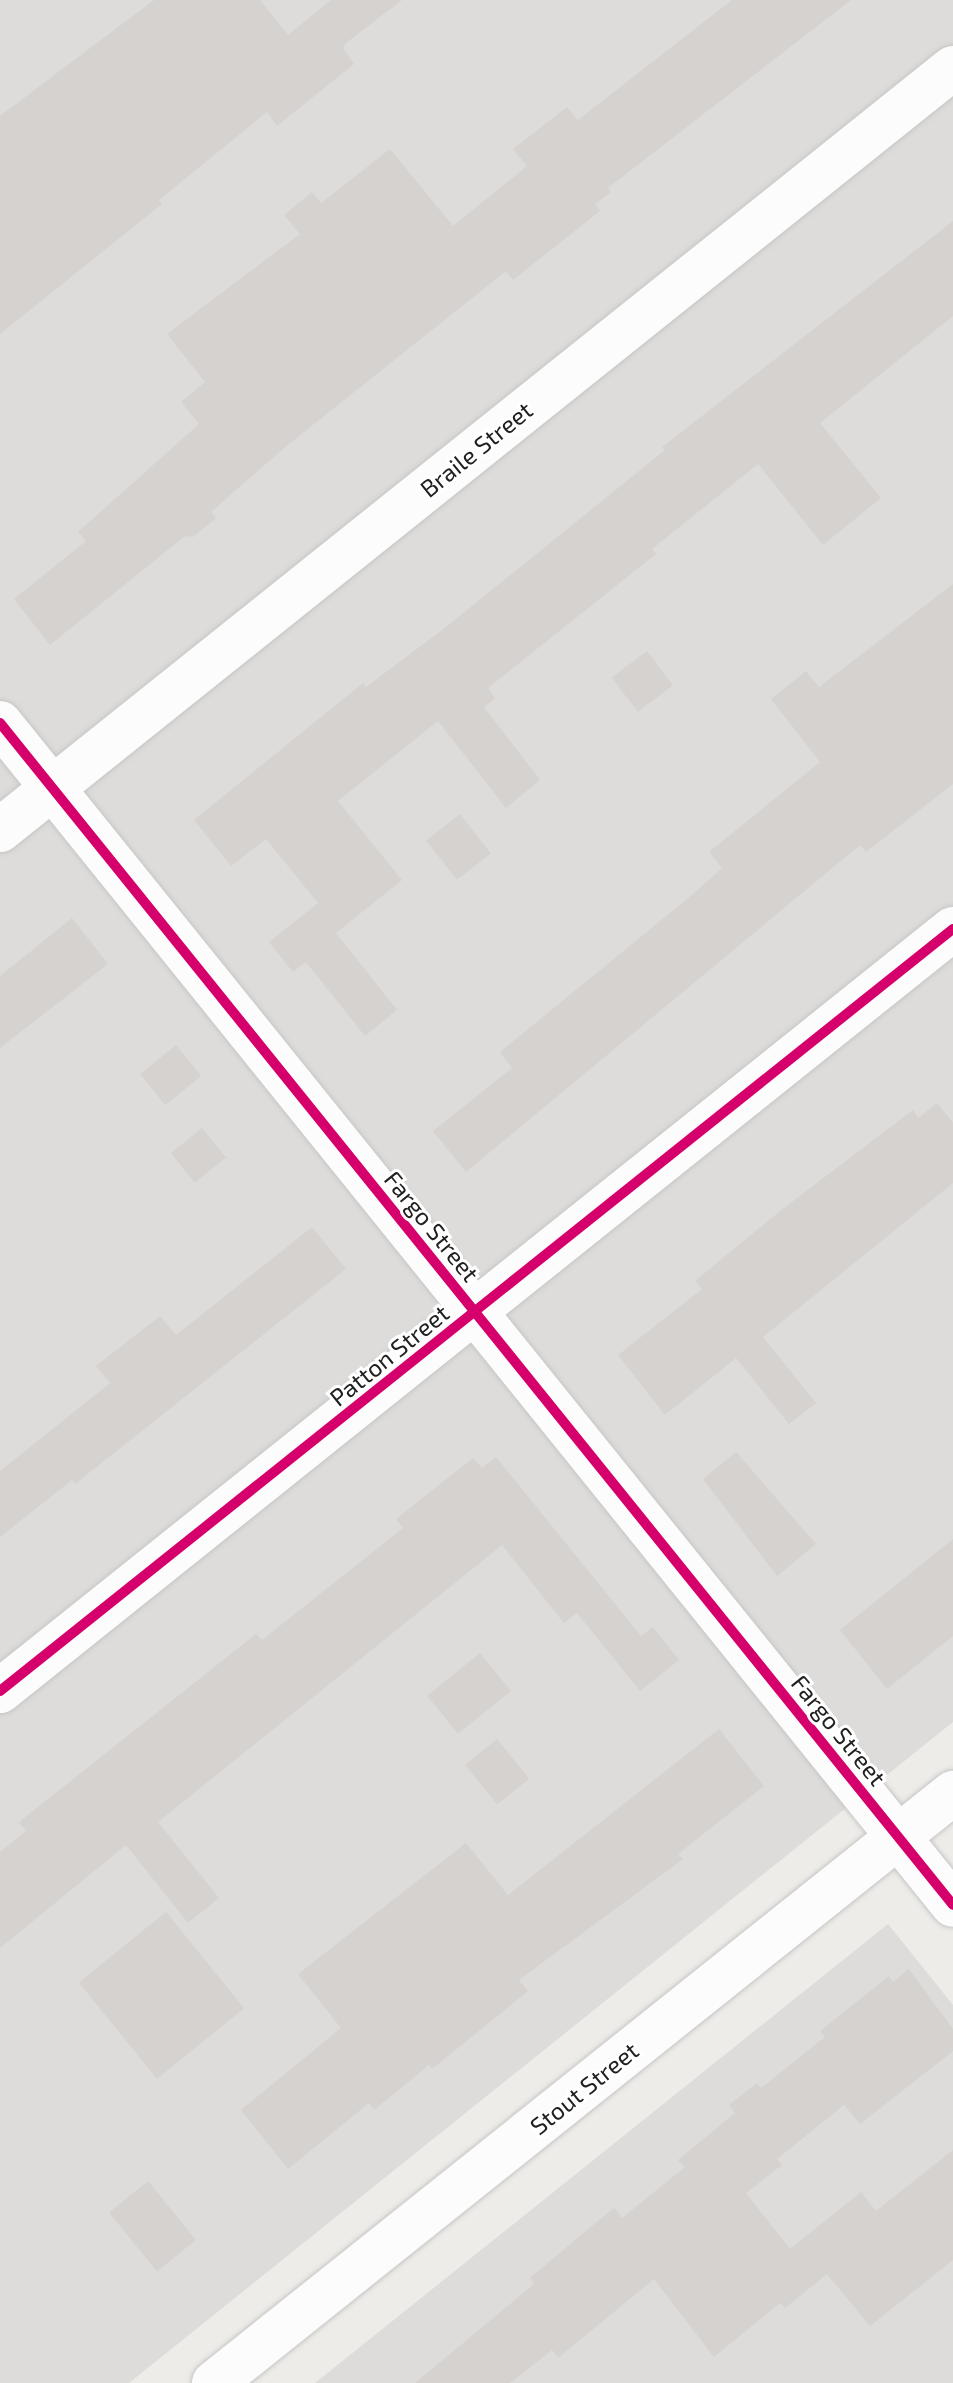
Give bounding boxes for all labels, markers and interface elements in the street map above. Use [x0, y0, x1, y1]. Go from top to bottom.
street label: Braile Street [414, 395, 538, 503]
street label: Fargo Street [379, 1165, 485, 1287]
street label: Patton Street [324, 1298, 454, 1412]
street label: Fargo Street [786, 1669, 892, 1791]
street label: Stout Street [524, 2036, 644, 2140]

